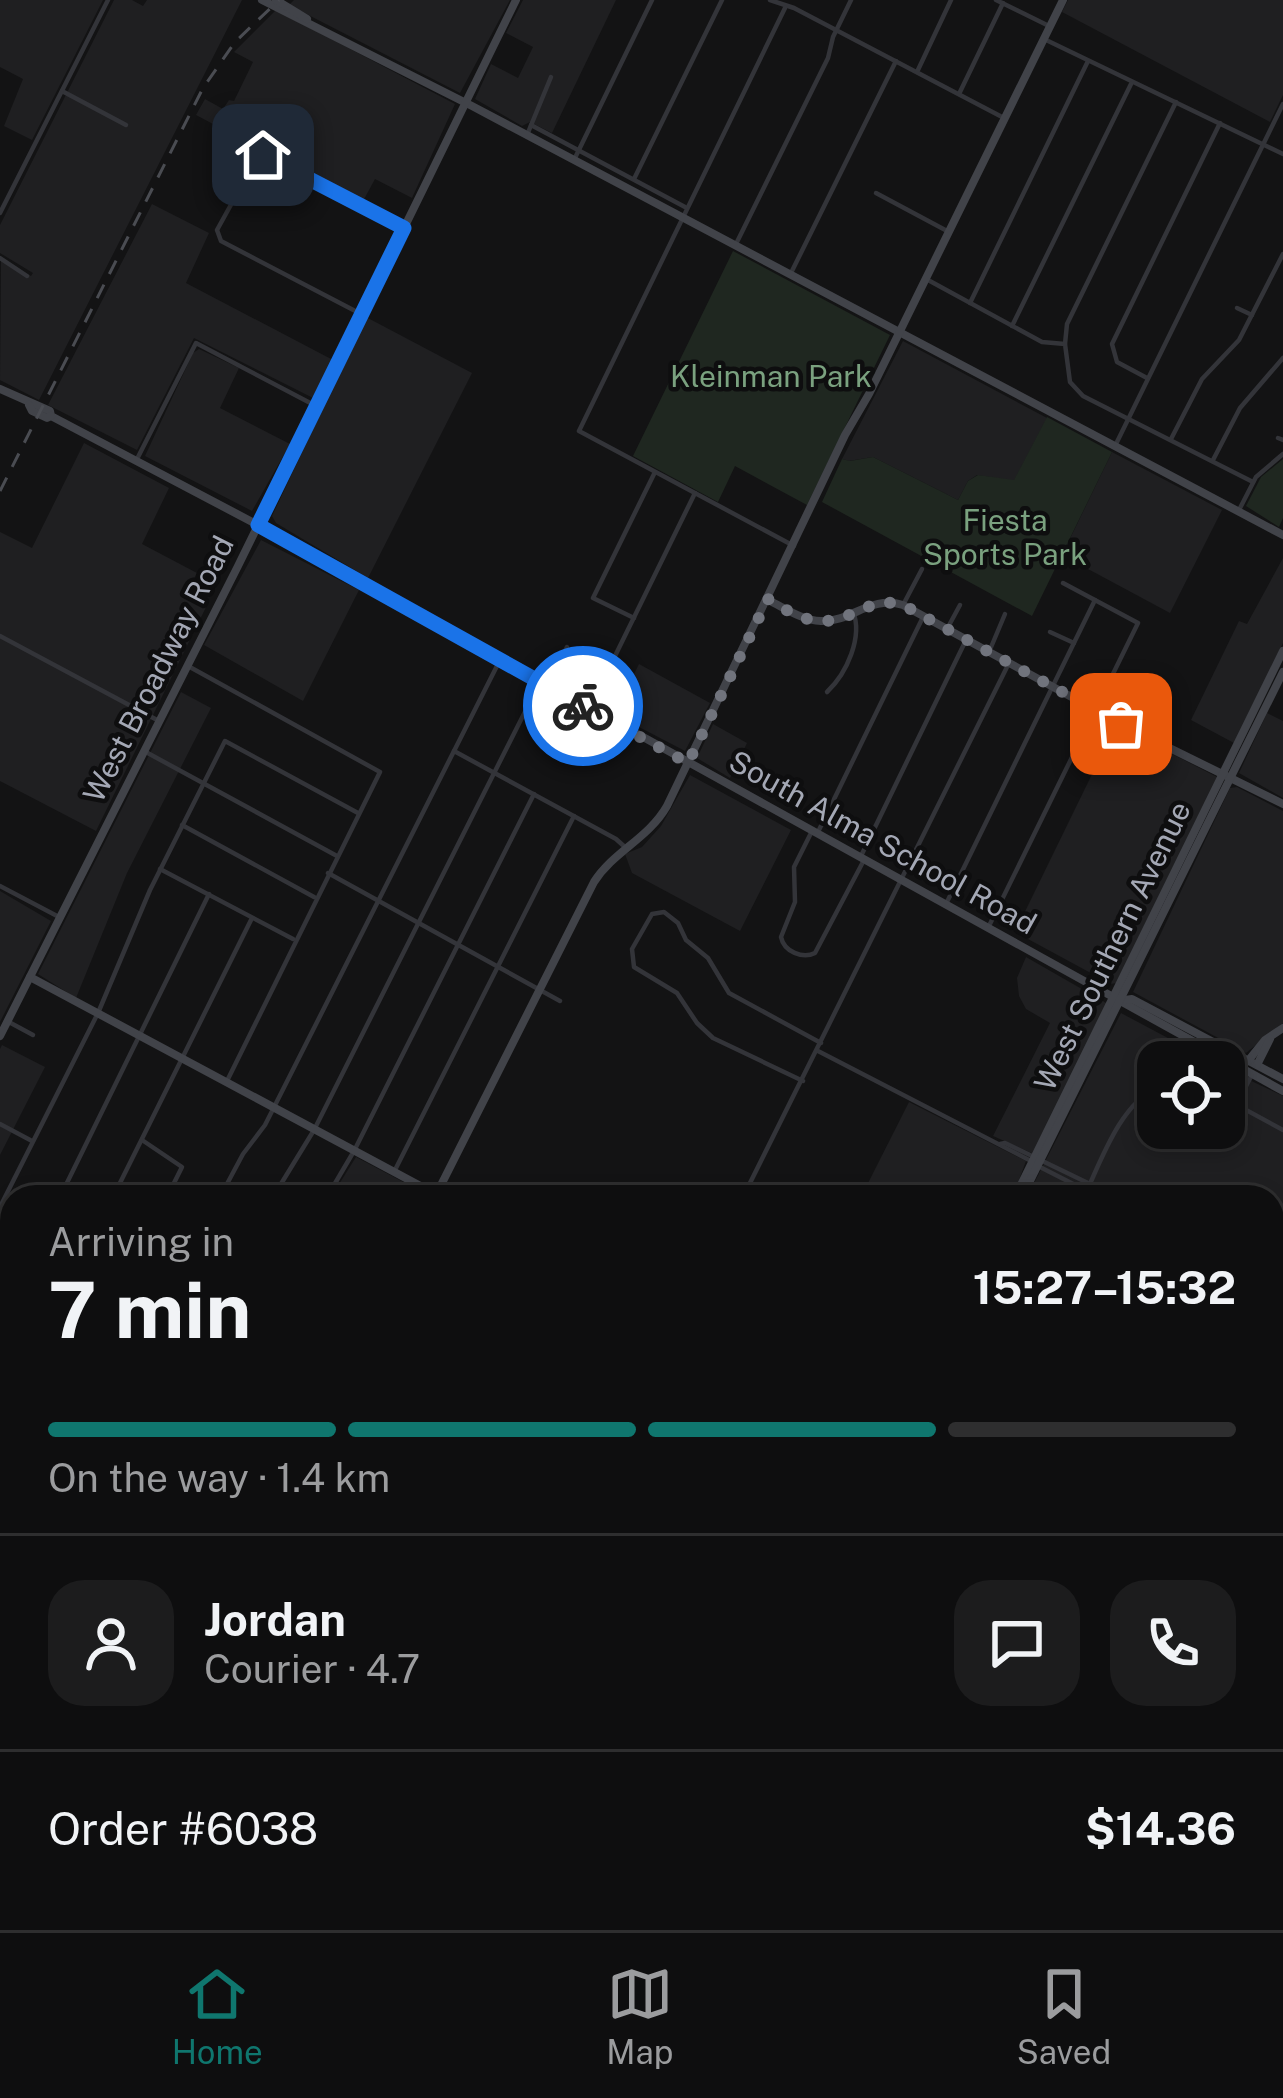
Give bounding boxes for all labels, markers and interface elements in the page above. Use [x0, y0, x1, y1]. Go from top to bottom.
pin [212, 104, 314, 206]
icon: home [230, 122, 296, 188]
park label: Kleinman Park [670, 358, 872, 394]
park label: Fiesta Sports Park [923, 502, 1087, 572]
street label: West Broadway Road [75, 530, 241, 808]
courier [523, 646, 643, 766]
icon: bike [550, 673, 616, 739]
pin [1070, 673, 1172, 775]
icon: bag [1088, 691, 1154, 757]
street label: South Alma School Road [723, 742, 1043, 942]
street label: West Southern Avenue [1026, 795, 1198, 1097]
map controls [1137, 1041, 1245, 1149]
button: locate [1137, 1041, 1245, 1149]
text: Arriving in [48, 1219, 234, 1265]
text: 15:27–15:32 [973, 1261, 1236, 1314]
text: 7 min [48, 1264, 252, 1356]
text: On the way · 1.4 km [48, 1455, 390, 1501]
button: person [48, 1580, 174, 1706]
button: chat [954, 1580, 1080, 1706]
button: phone [1110, 1580, 1236, 1706]
text: Jordan [204, 1593, 346, 1646]
text: Courier · 4.7 [204, 1646, 420, 1692]
text: Order #6038 [48, 1802, 318, 1855]
text: $14.36 [1085, 1802, 1236, 1855]
tab: Home [172, 1961, 263, 2071]
tab: Map [606, 1961, 673, 2071]
tab: Saved [1017, 1961, 1111, 2071]

